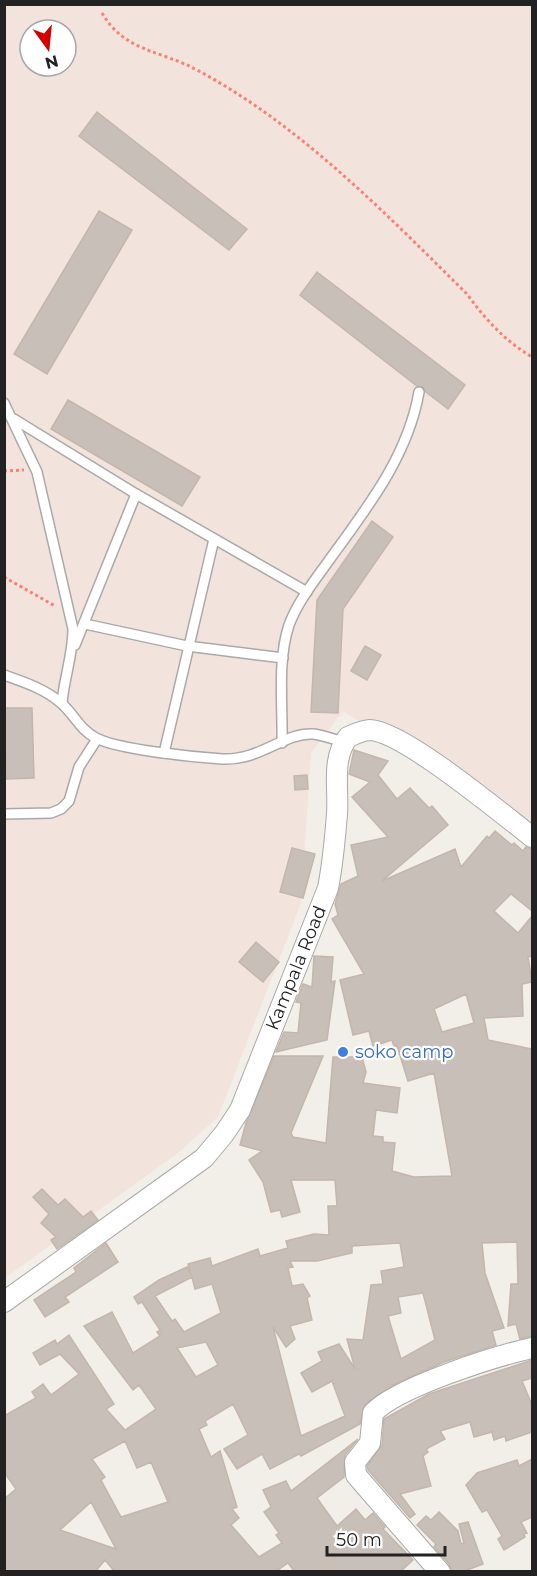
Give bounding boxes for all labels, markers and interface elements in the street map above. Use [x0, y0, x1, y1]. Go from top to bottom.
north arrow [18, 18, 78, 78]
text: N [43, 51, 60, 73]
street label: Kampala Road [261, 903, 331, 1033]
place label: soko camp [355, 1041, 454, 1063]
marker: soko camp [336, 1045, 350, 1059]
scale bar [327, 1519, 446, 1557]
text: 50 m [336, 1529, 382, 1551]

